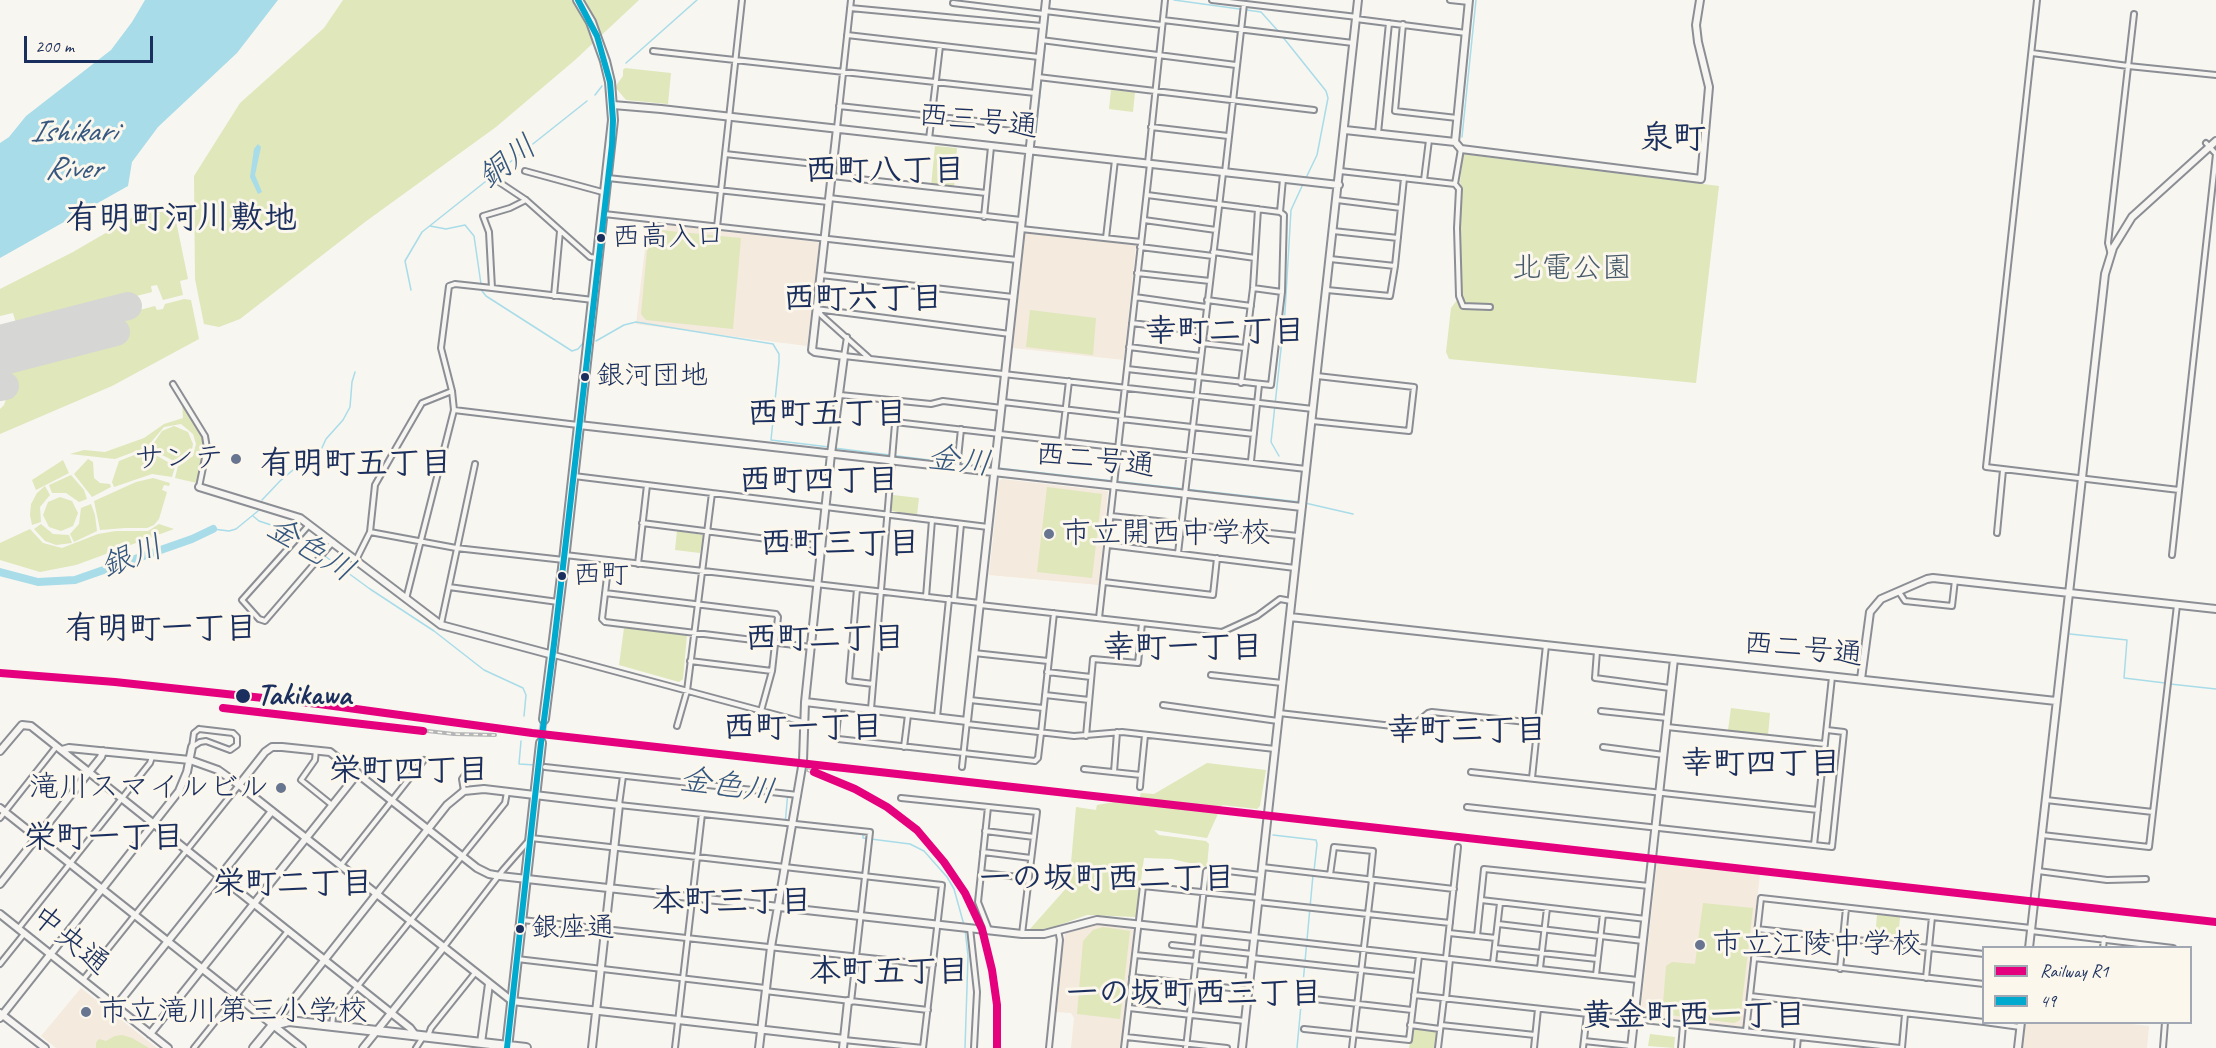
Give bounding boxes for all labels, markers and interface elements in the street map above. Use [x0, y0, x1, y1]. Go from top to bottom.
scale bar [27, 24, 156, 62]
text: 200 m [35, 35, 74, 57]
street label: 西三号通 [916, 98, 1040, 146]
water label: Ishikari River [30, 114, 116, 189]
district label: 泉町 [1640, 119, 1706, 159]
water label: 銅川 [471, 128, 545, 198]
district label: 西町八丁目 [805, 153, 965, 191]
district label: 有明町河川敷地 [66, 199, 296, 239]
place label: 西高入口 [612, 221, 724, 255]
marker: 西高入口 [595, 232, 607, 244]
park label: 北電公園 [1512, 251, 1632, 287]
district label: 西町六丁目 [783, 281, 943, 319]
district label: 幸町二丁目 [1145, 314, 1305, 352]
place label: 銀河団地 [596, 360, 708, 394]
marker: 銀河団地 [579, 371, 591, 383]
district label: 西町五丁目 [747, 396, 907, 434]
street label: 西二号通 [1033, 437, 1157, 485]
water label: 金川 [925, 439, 993, 485]
place label: サンテ [134, 441, 224, 477]
district label: 有明町五丁目 [260, 446, 452, 484]
marker: サンテ [229, 452, 243, 466]
district label: 西町四丁目 [739, 463, 899, 501]
water label: 金色川 [259, 509, 361, 591]
place label: 市立開西中学校 [1061, 516, 1271, 552]
district label: 西町三丁目 [760, 526, 920, 564]
marker: 市立開西中学校 [1042, 527, 1056, 541]
water label: 銀川 [95, 529, 169, 587]
place label: 西町 [573, 559, 629, 593]
marker: 西町 [556, 570, 568, 582]
district label: 有明町一丁目 [65, 611, 257, 649]
district label: 西町二丁目 [745, 621, 905, 659]
street label: 西二号通 [1741, 626, 1865, 674]
district label: 幸町一丁目 [1103, 630, 1263, 668]
place label: Takikawa [257, 678, 351, 714]
marker: Takikawa [234, 687, 252, 705]
district label: 西町一丁目 [723, 710, 883, 748]
district label: 幸町三丁目 [1387, 713, 1547, 751]
district label: 幸町四丁目 [1681, 746, 1841, 784]
district label: 栄町四丁目 [329, 753, 489, 791]
water label: 金色川 [677, 761, 777, 813]
place label: 滝川スマイルビル [29, 770, 269, 806]
marker: 滝川スマイルビル [274, 781, 288, 795]
district label: 栄町一丁目 [24, 820, 184, 858]
district label: 一の坂町西二丁目 [979, 861, 1235, 899]
district label: 栄町二丁目 [213, 866, 373, 904]
district label: 本町三丁目 [652, 884, 812, 922]
street label: 中央通 [24, 899, 116, 983]
place label: 銀座通 [531, 912, 615, 946]
marker: 銀座通 [514, 923, 526, 935]
place label: 市立江陵中学校 [1712, 927, 1922, 963]
marker: 市立江陵中学校 [1693, 938, 1707, 952]
legend [1982, 946, 2192, 1024]
district label: 本町五丁目 [809, 954, 969, 992]
text: Railway R1 [2040, 960, 2109, 982]
district label: 一の坂町西三丁目 [1066, 976, 1322, 1014]
text: 49 [2040, 990, 2056, 1012]
place label: 市立滝川第三小学校 [98, 994, 368, 1030]
district label: 黄金町西一丁目 [1582, 998, 1806, 1036]
marker: 市立滝川第三小学校 [79, 1005, 93, 1019]

